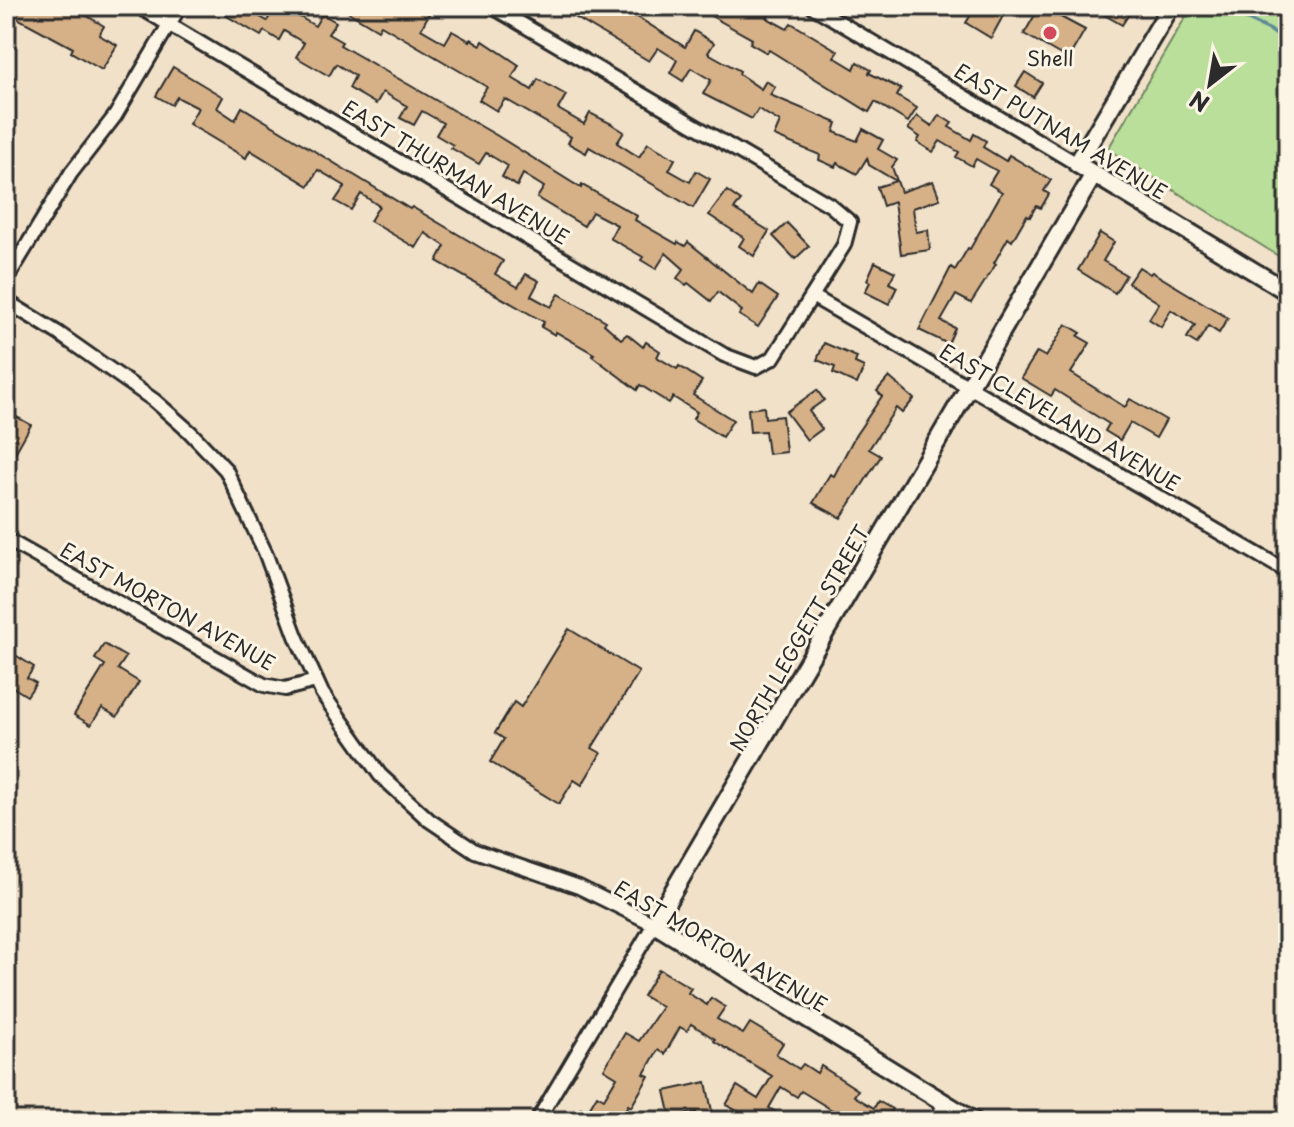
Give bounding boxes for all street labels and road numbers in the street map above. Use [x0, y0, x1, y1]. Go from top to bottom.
street label: EAST PUTNAM AVENUE [949, 55, 1173, 207]
street label: EAST THURMAN AVENUE [337, 92, 575, 252]
street label: EAST CLEVELAND AVENUE [934, 336, 1186, 498]
street label: NORTH LEGGETT STREET [722, 519, 876, 757]
street label: EAST MORTON AVENUE [55, 534, 281, 678]
street label: EAST MORTON AVENUE [609, 873, 833, 1019]

